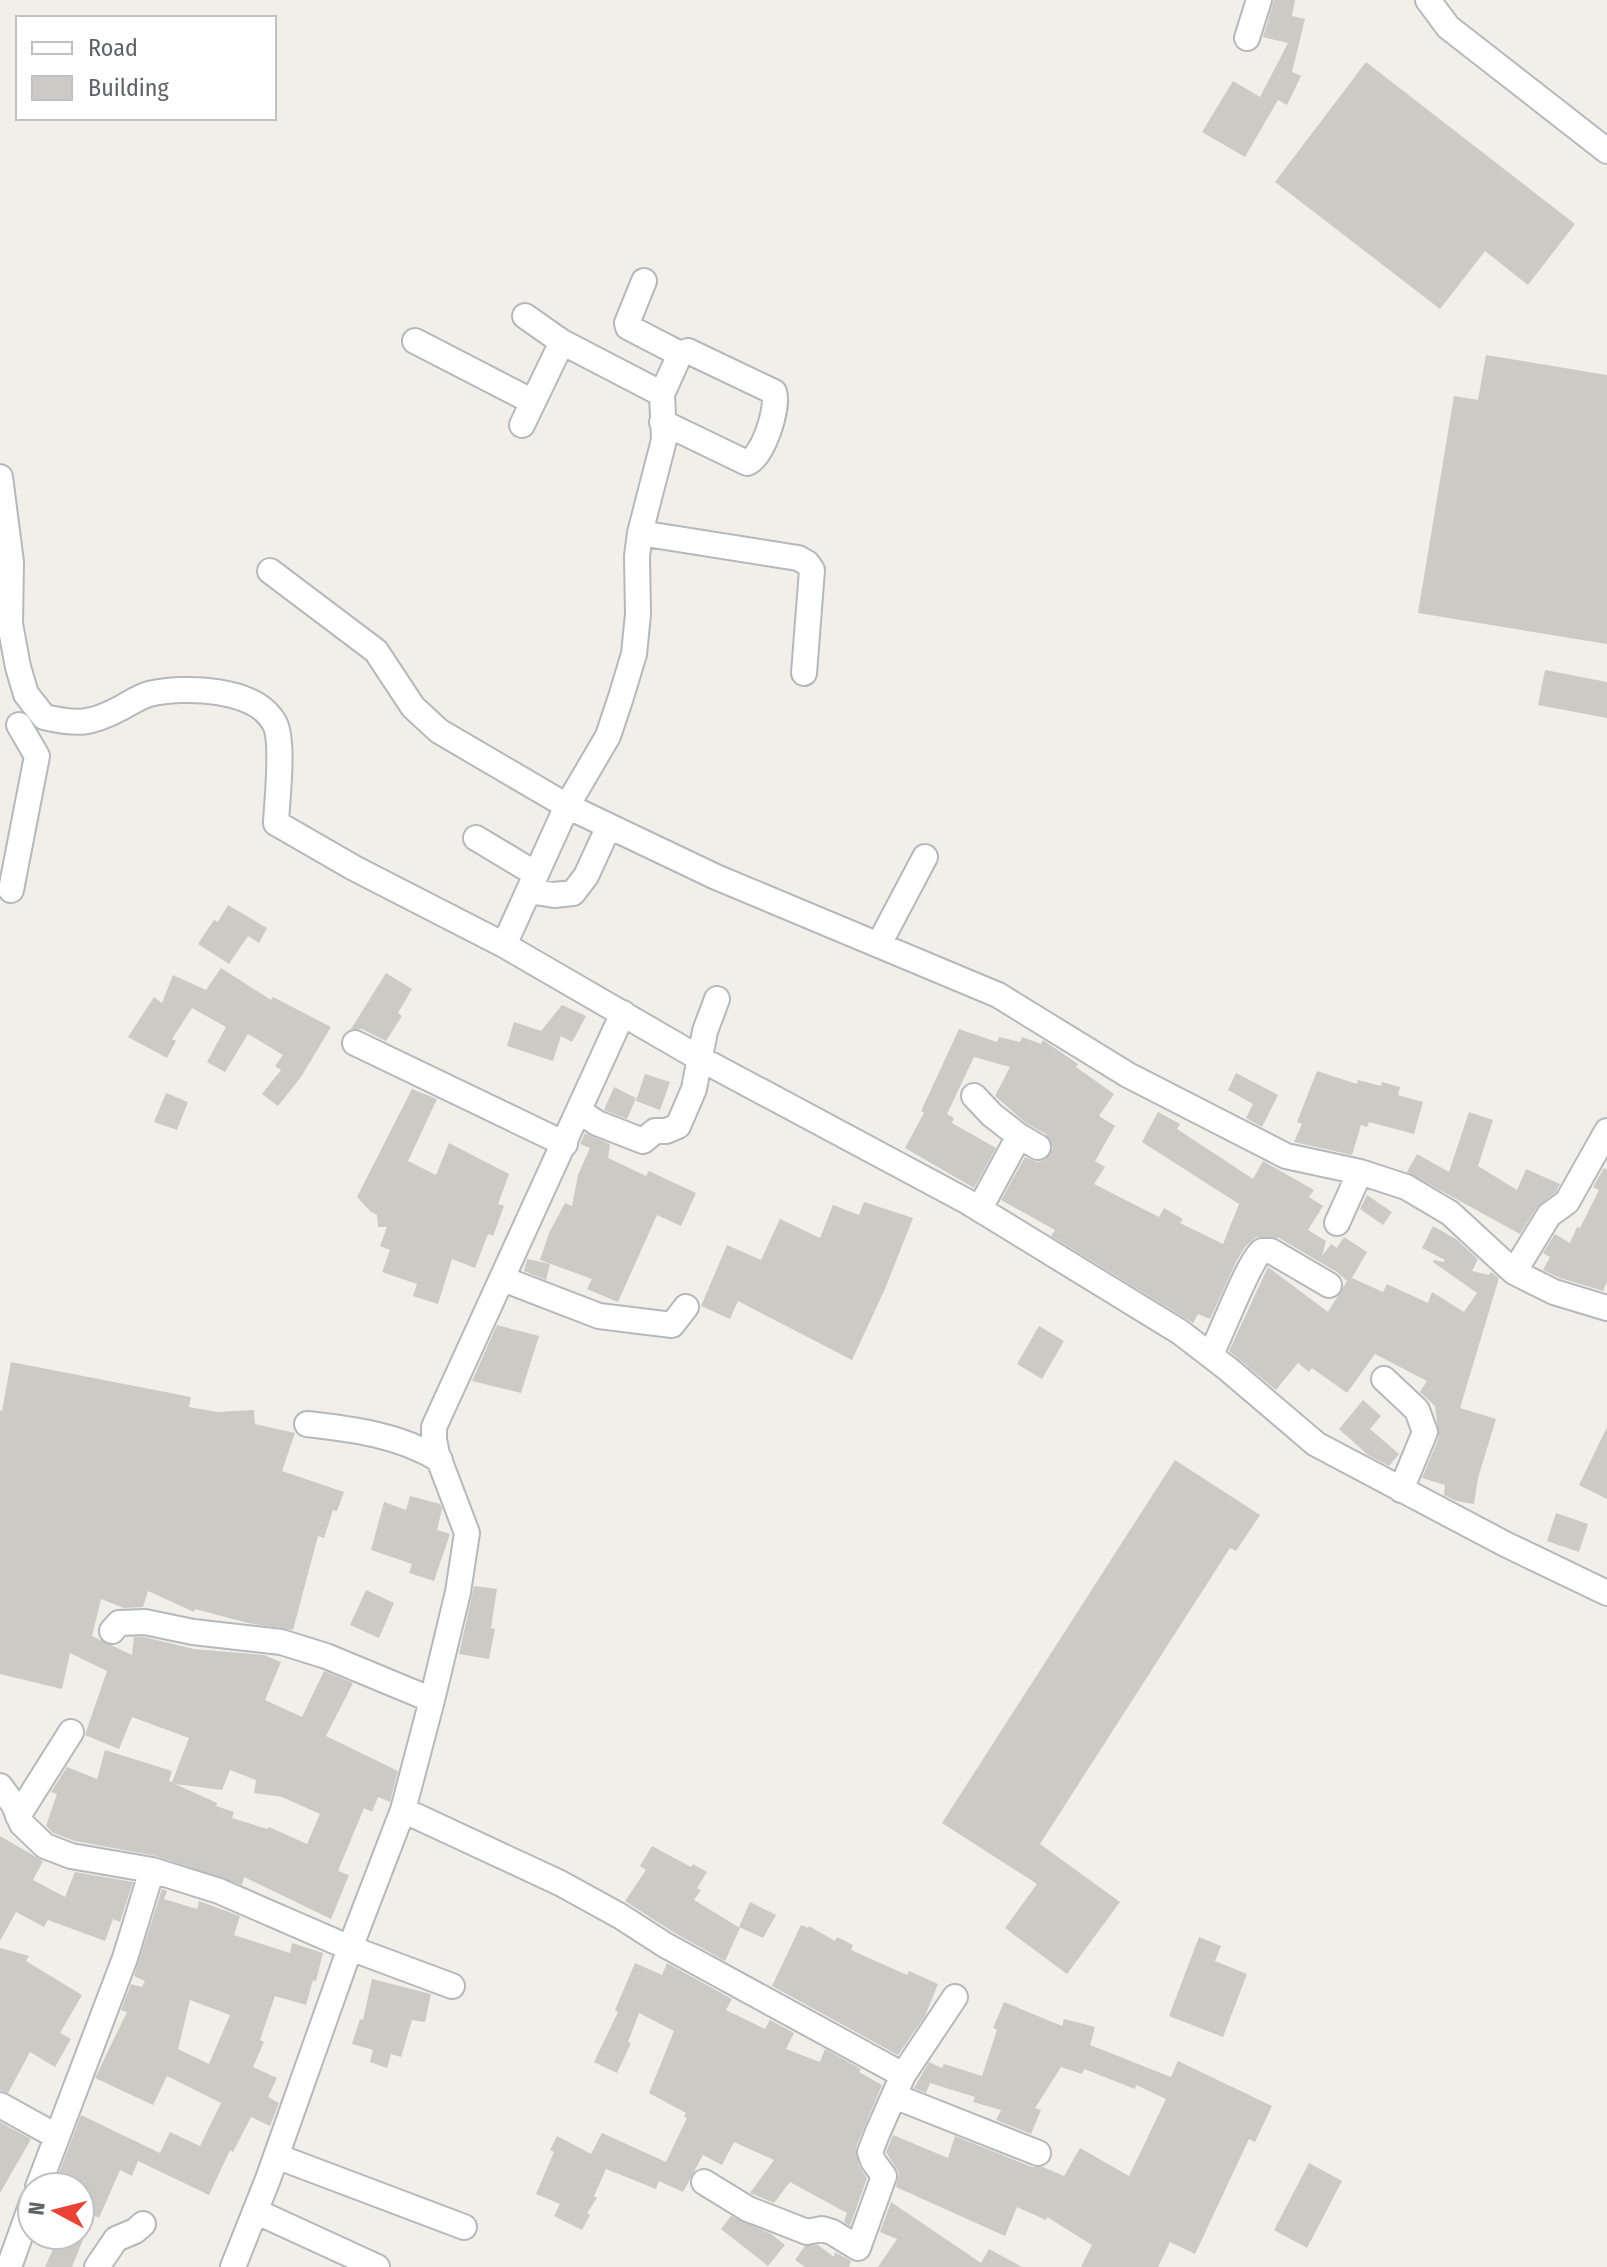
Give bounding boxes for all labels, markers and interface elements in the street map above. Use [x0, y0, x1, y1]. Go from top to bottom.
legend [16, 16, 276, 120]
text: Road [88, 34, 138, 62]
text: Building [88, 74, 170, 102]
north arrow [16, 2171, 96, 2251]
text: N [22, 2200, 51, 2217]

